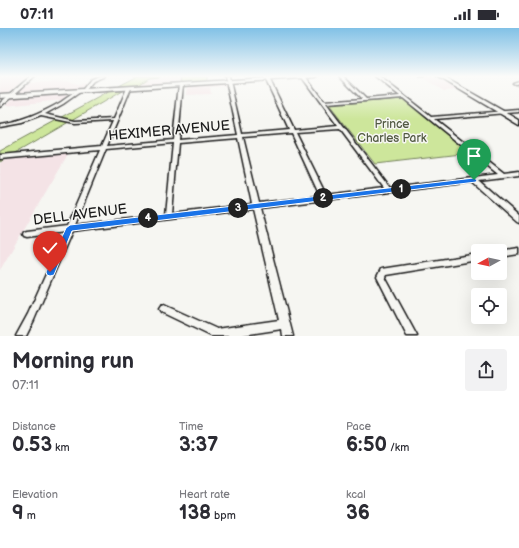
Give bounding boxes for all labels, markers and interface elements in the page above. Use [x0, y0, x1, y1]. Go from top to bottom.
text: 07:11 [20, 5, 54, 24]
street label: HEXIMER AVENUE [108, 117, 231, 144]
park label: Prince Charles Park [357, 117, 427, 146]
pin [457, 139, 491, 180]
icon: arrive [463, 145, 485, 167]
pin: 1 [391, 179, 411, 199]
text: 1 [399, 182, 403, 195]
pin: 2 [313, 188, 333, 208]
text: 2 [320, 191, 326, 204]
pin: 3 [228, 198, 248, 218]
street label: DELL AVENUE [32, 200, 128, 229]
text: 3 [235, 201, 241, 214]
pin: 4 [138, 208, 158, 228]
text: 4 [145, 211, 151, 224]
pin [33, 231, 67, 272]
icon: check [39, 237, 61, 259]
north arrow [471, 244, 507, 280]
map controls [471, 244, 507, 324]
button: locate [471, 288, 507, 324]
text: Morning run [12, 348, 134, 375]
button: share [465, 349, 507, 391]
text: 07:11 [12, 377, 39, 393]
text: Distance [12, 420, 56, 433]
text: Time [179, 420, 203, 433]
text: Pace [346, 420, 371, 433]
text: 0.53 [12, 433, 52, 457]
text: 3:37 [179, 433, 218, 457]
text: 6:50 [346, 433, 387, 457]
text: km [52, 441, 70, 454]
text: /km [387, 441, 409, 454]
text: Elevation [12, 488, 58, 501]
text: Heart rate [179, 488, 230, 501]
text: kcal [346, 488, 366, 501]
text: 9 [12, 501, 24, 525]
text: 138 [179, 501, 211, 525]
text: 36 [346, 501, 370, 525]
text: m [24, 509, 36, 522]
text: bpm [211, 509, 236, 522]

